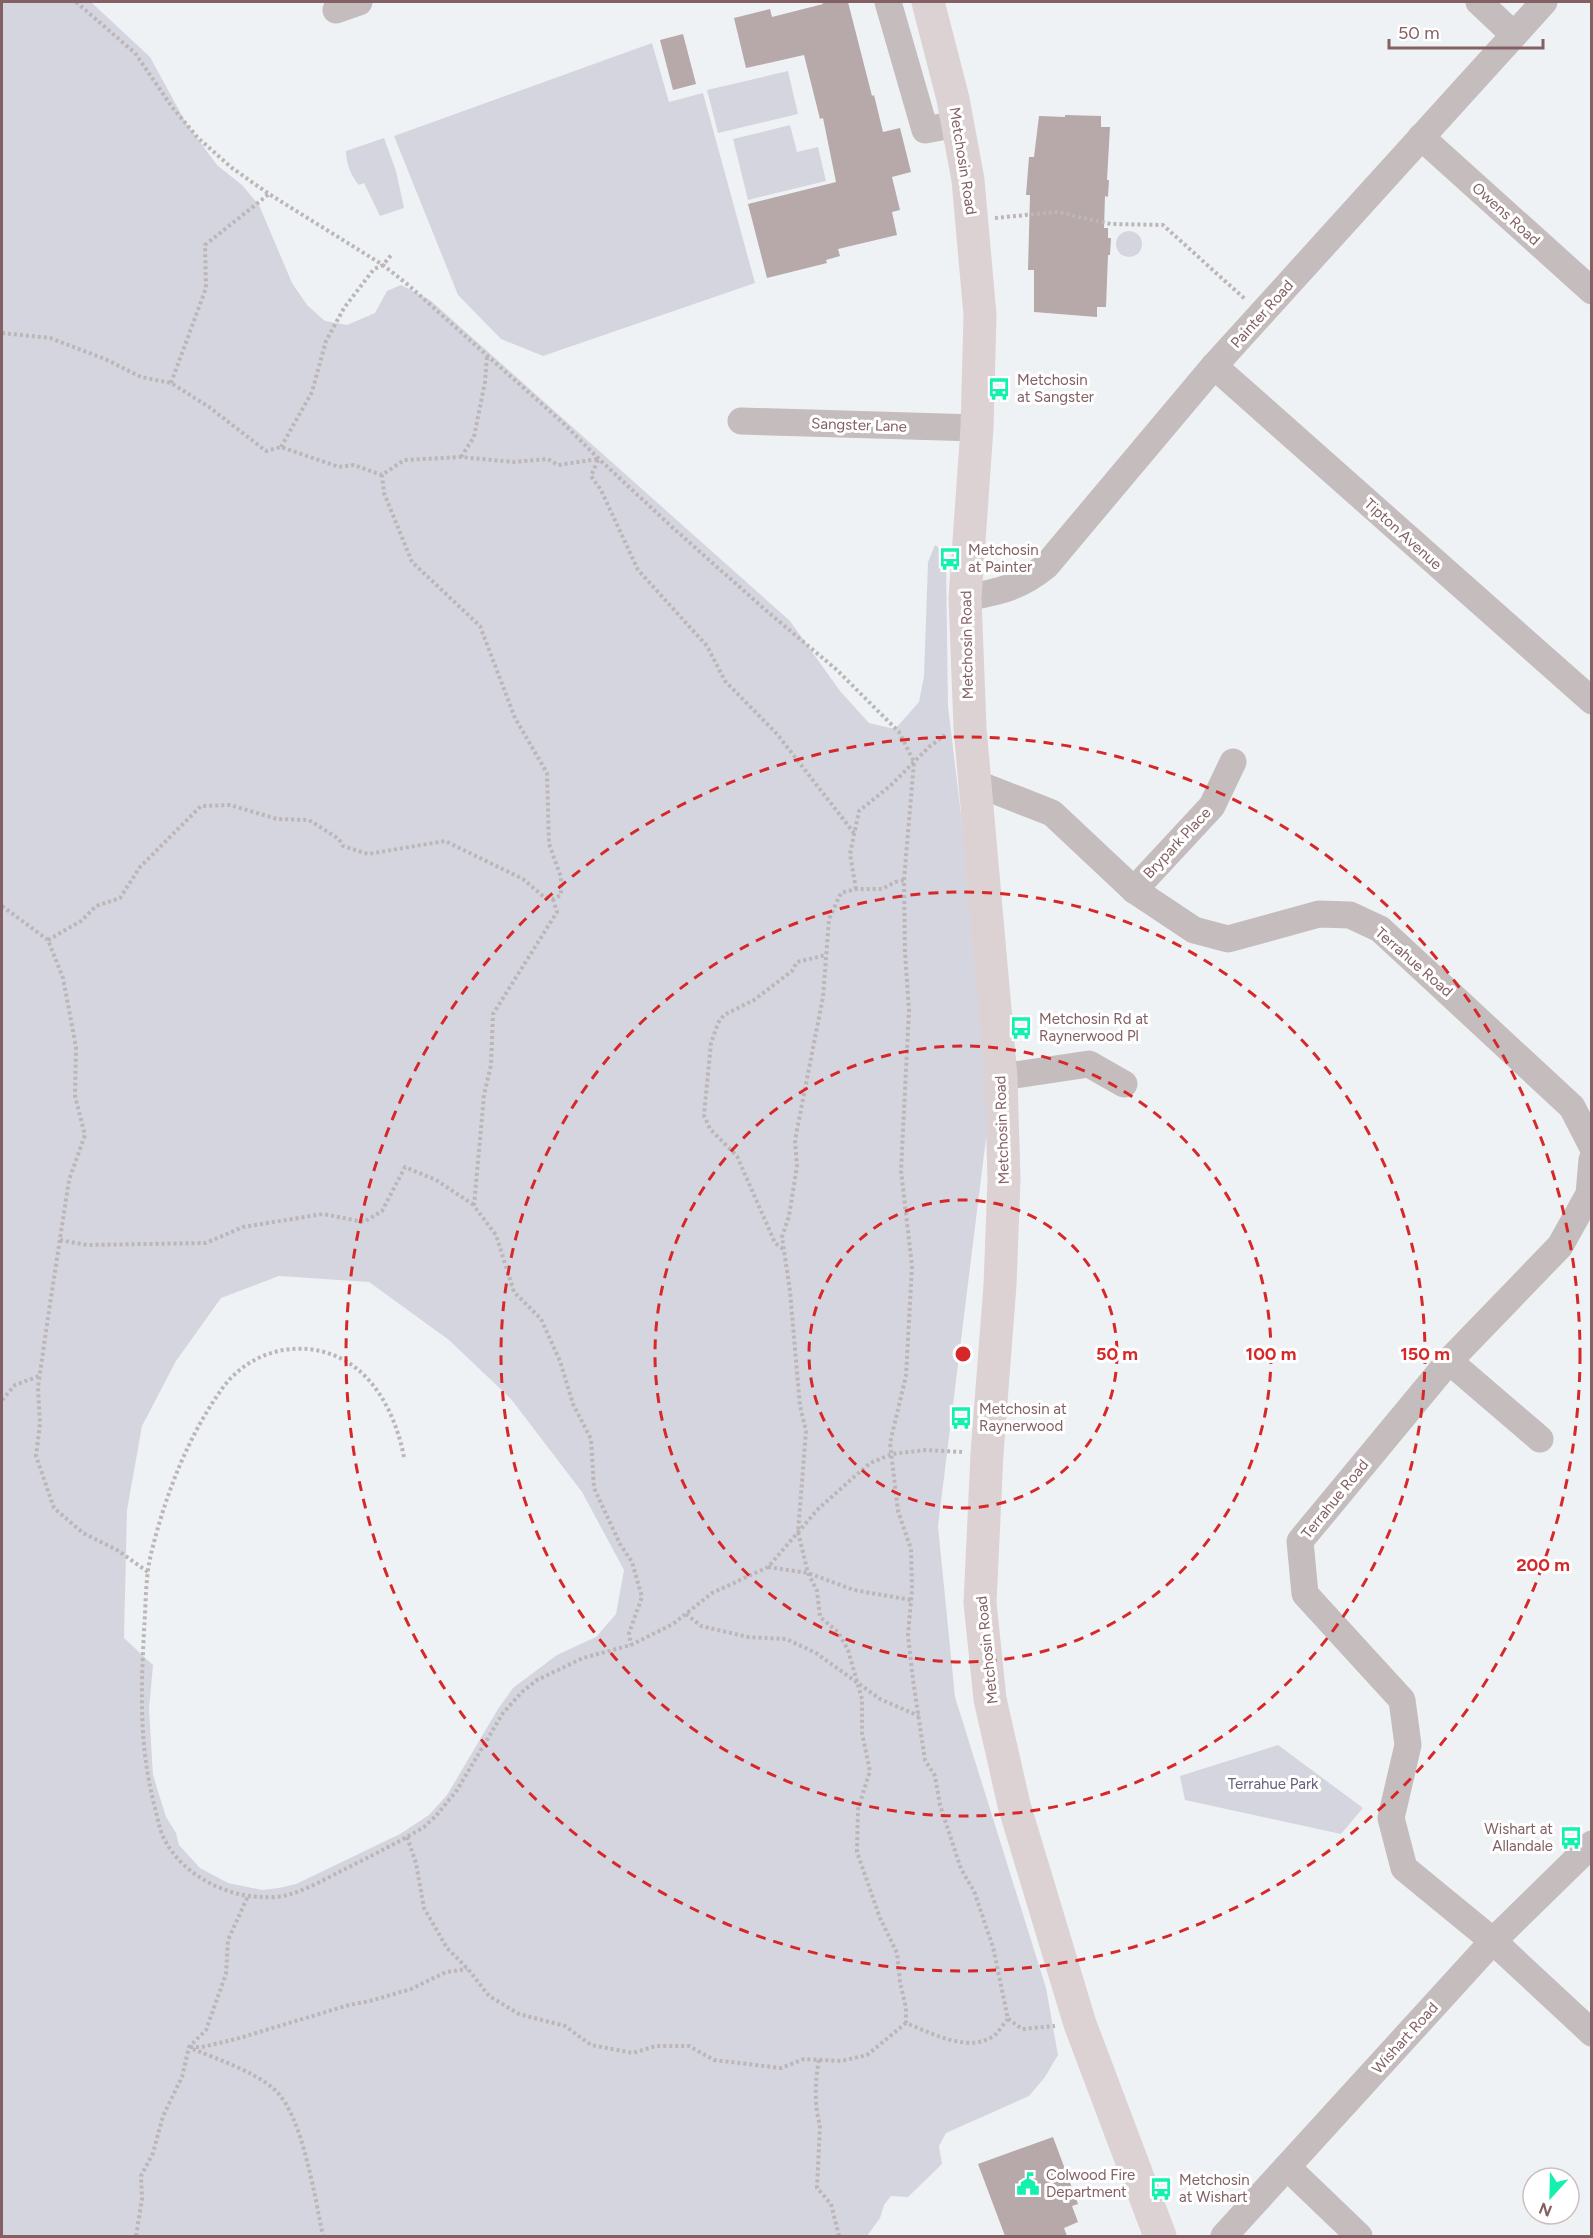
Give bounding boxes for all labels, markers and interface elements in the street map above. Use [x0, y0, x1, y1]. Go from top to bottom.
scale bar [1389, 12, 1544, 50]
text: 50 m [1398, 22, 1440, 44]
street label: Metchosin Road [946, 106, 980, 216]
street label: Owens Road [1468, 179, 1544, 249]
street label: Painter Road [1227, 276, 1297, 352]
place label: Metchosin at Sangster [1017, 371, 1094, 406]
bus stop icon: Metchosin at Sangster [986, 376, 1012, 402]
street label: Sangster Lane [811, 414, 907, 436]
street label: Tipton Avenue [1361, 495, 1445, 573]
place label: Metchosin at Painter [968, 541, 1039, 576]
bus stop icon: Metchosin at Painter [937, 546, 963, 572]
street label: Metchosin Road [957, 590, 977, 700]
street label: Brypark Place [1140, 804, 1214, 882]
street label: Terrahue Road [1372, 924, 1456, 1000]
place label: Metchosin Rd at Raynerwood Pl [1039, 1010, 1149, 1045]
bus stop icon: Metchosin Rd at Raynerwood Pl [1008, 1015, 1034, 1041]
street label: Metchosin Road [991, 1075, 1013, 1185]
text: 50 m [1096, 1343, 1138, 1365]
text: 100 m [1246, 1343, 1296, 1365]
text: 150 m [1400, 1343, 1450, 1365]
centre of rings [953, 1344, 973, 1364]
place label: Metchosin at Raynerwood [979, 1400, 1067, 1435]
bus stop icon: Metchosin at Raynerwood [948, 1405, 974, 1431]
street label: Terrahue Road [1298, 1456, 1372, 1542]
text: 200 m [1516, 1554, 1570, 1576]
street label: Metchosin Road [972, 1595, 1002, 1705]
park label: Terrahue Park [1228, 1775, 1319, 1793]
place label: Wishart at Allandale [1484, 1820, 1553, 1855]
bus stop icon: Wishart at Allandale [1558, 1825, 1584, 1851]
street label: Wishart Road [1368, 1999, 1442, 2077]
place label: Colwood Fire Department [1046, 2166, 1135, 2201]
north arrow [1521, 2166, 1581, 2226]
public building icon: Colwood Fire Department [1015, 2171, 1041, 2197]
place label: Metchosin at Wishart [1179, 2171, 1250, 2206]
bus stop icon: Metchosin at Wishart [1148, 2176, 1174, 2202]
text: N [1536, 2198, 1555, 2221]

